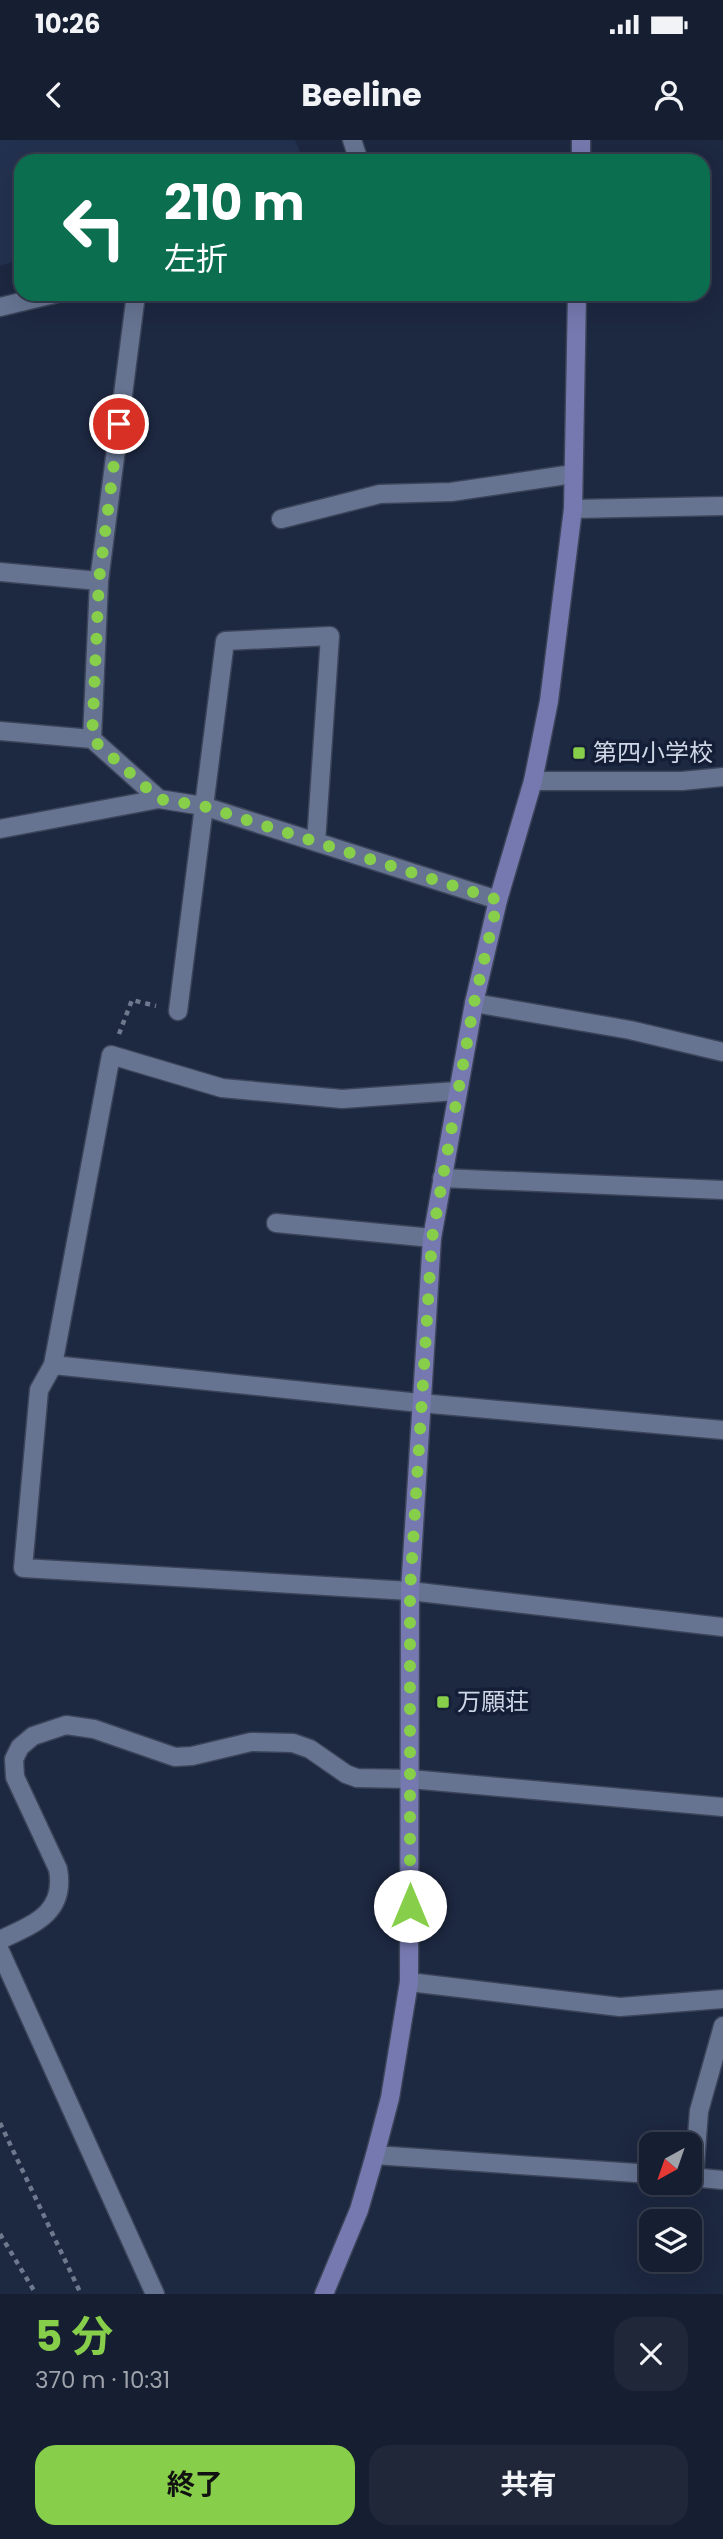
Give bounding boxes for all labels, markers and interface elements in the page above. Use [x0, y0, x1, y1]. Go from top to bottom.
text: 10:26 [35, 6, 101, 42]
text: Beeline [301, 72, 422, 117]
icon: back [35, 76, 73, 114]
icon: person [650, 76, 688, 114]
text: 210 m [164, 169, 305, 237]
icon: left [49, 182, 140, 273]
text: 左折 [164, 236, 228, 281]
pin [89, 394, 149, 454]
icon: arrive [100, 405, 138, 443]
place label: 第四小学校 [593, 736, 713, 769]
marker: 第四小学校 [571, 745, 587, 761]
place label: 万願荘 [457, 1685, 529, 1718]
marker: 万願荘 [435, 1694, 451, 1710]
position arrow [373, 1869, 447, 1943]
north arrow [639, 2132, 702, 2194]
map controls [639, 2132, 702, 2272]
button: layers [639, 2209, 702, 2272]
text: 5 分 [35, 2307, 113, 2366]
button: close [614, 2317, 688, 2391]
text: 370 m · 10:31 [35, 2364, 170, 2396]
button: 終了 [35, 2445, 355, 2525]
button: 共有 [369, 2445, 688, 2525]

